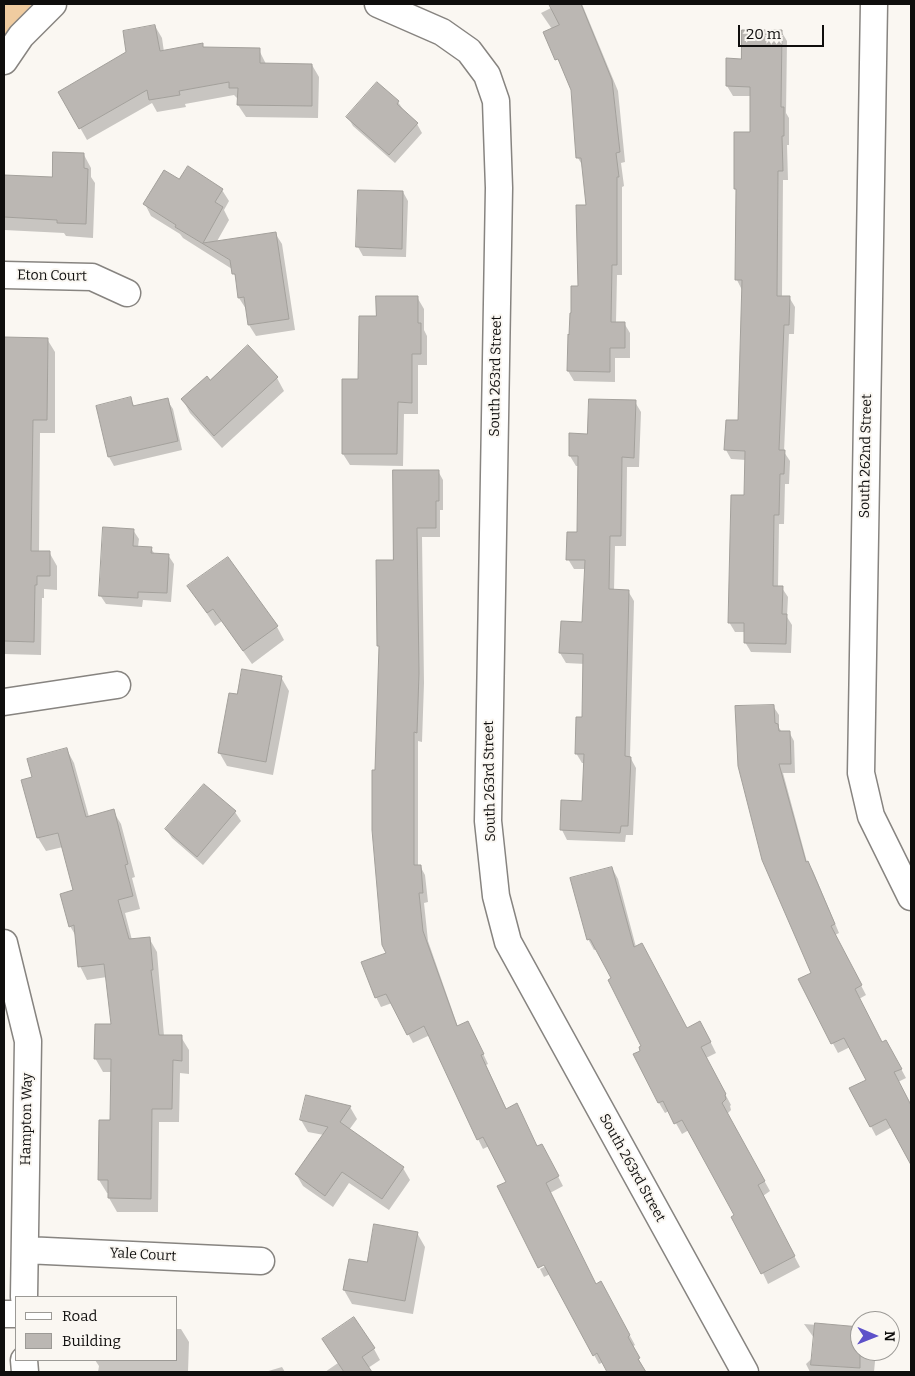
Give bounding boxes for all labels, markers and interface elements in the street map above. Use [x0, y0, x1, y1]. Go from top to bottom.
scale bar [740, 15, 826, 47]
text: 20 m [746, 25, 781, 43]
street label: Eton Court [17, 267, 87, 285]
street label: South 263rd Street [487, 315, 505, 437]
street label: South 262nd Street [857, 394, 875, 518]
street label: South 263rd Street [481, 720, 499, 842]
street label: Hampton Way [18, 1073, 36, 1165]
street label: South 263rd Street [595, 1111, 669, 1225]
street label: Yale Court [109, 1245, 177, 1265]
legend [15, 1296, 178, 1361]
text: Road [62, 1307, 97, 1325]
north arrow [850, 1311, 900, 1361]
text: N [881, 1331, 898, 1342]
text: Building [62, 1332, 121, 1350]

